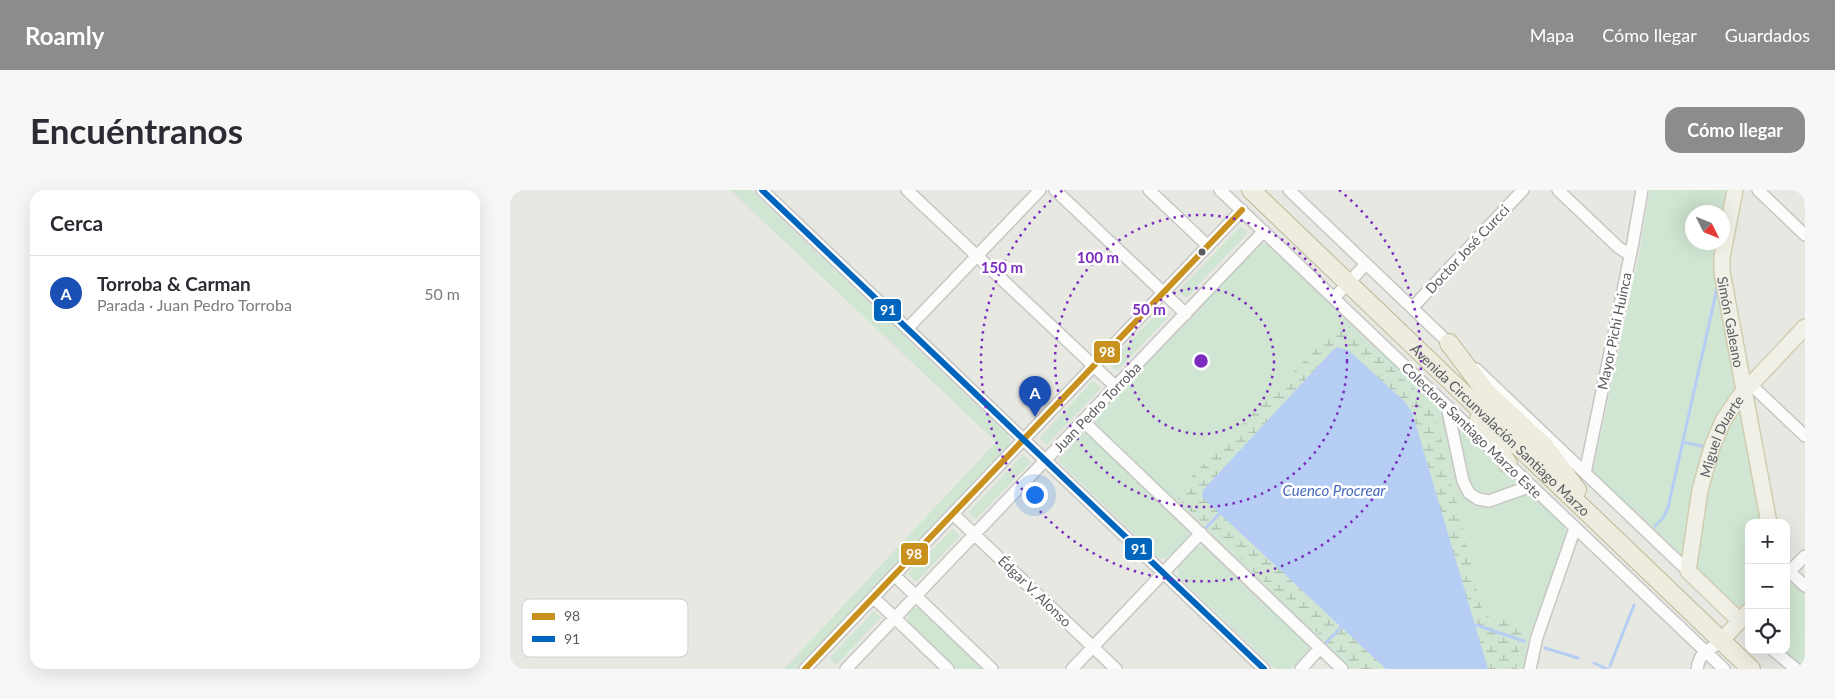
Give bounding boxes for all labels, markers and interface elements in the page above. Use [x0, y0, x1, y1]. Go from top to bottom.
text: Roamly [25, 21, 104, 50]
text: Mapa [1530, 24, 1574, 46]
text: Cómo llegar [1602, 24, 1697, 46]
text: Guardados [1725, 24, 1810, 46]
button: Cómo llegar [1665, 107, 1805, 153]
text: Encuéntranos [30, 109, 243, 151]
street label: Doctor José Curcci [1422, 201, 1512, 297]
north arrow [1685, 205, 1730, 250]
text: Cerca [50, 210, 103, 235]
unlabelled marker [1197, 247, 1207, 257]
text: 100 m [1077, 248, 1119, 266]
text: 150 m [981, 258, 1023, 276]
street label: Mayor Pichi Huinca [1593, 271, 1635, 391]
text: Torroba & Carman [97, 272, 251, 295]
street label: Simón Galeano [1714, 275, 1748, 369]
text: A [60, 284, 72, 303]
text: 50 m [424, 284, 460, 303]
text: Parada · Juan Pedro Torroba [97, 295, 292, 314]
line badge: 91 [873, 298, 902, 322]
text: 50 m [1132, 300, 1166, 318]
text: 91 [880, 301, 896, 318]
line badge: 98 [1093, 340, 1121, 364]
street label: Avenida Circunvalación Santiago Marzo [1408, 340, 1594, 519]
text: 98 [1099, 343, 1115, 360]
centre of rings [1192, 352, 1210, 370]
street label: Colectora Santiago Marzo Este [1398, 358, 1546, 502]
street label: Juan Pedro Torroba [1050, 359, 1144, 455]
pin: A [1019, 376, 1051, 417]
street label: Miguel Duarte [1696, 392, 1746, 479]
water label: Cuenco Procrear [1283, 481, 1386, 499]
your location [1022, 482, 1048, 508]
map controls [1745, 519, 1790, 654]
button: + [1745, 519, 1790, 564]
line badge: 91 [1124, 537, 1153, 561]
text: 91 [1131, 540, 1147, 557]
line badge: 98 [900, 542, 929, 566]
text: 98 [906, 545, 922, 562]
street label: Édgar V. Alonso [995, 552, 1075, 630]
button: − [1745, 564, 1790, 609]
legend [522, 599, 688, 657]
text: 98 [564, 607, 580, 624]
button: locate [1745, 609, 1790, 654]
text: 91 [564, 630, 580, 647]

